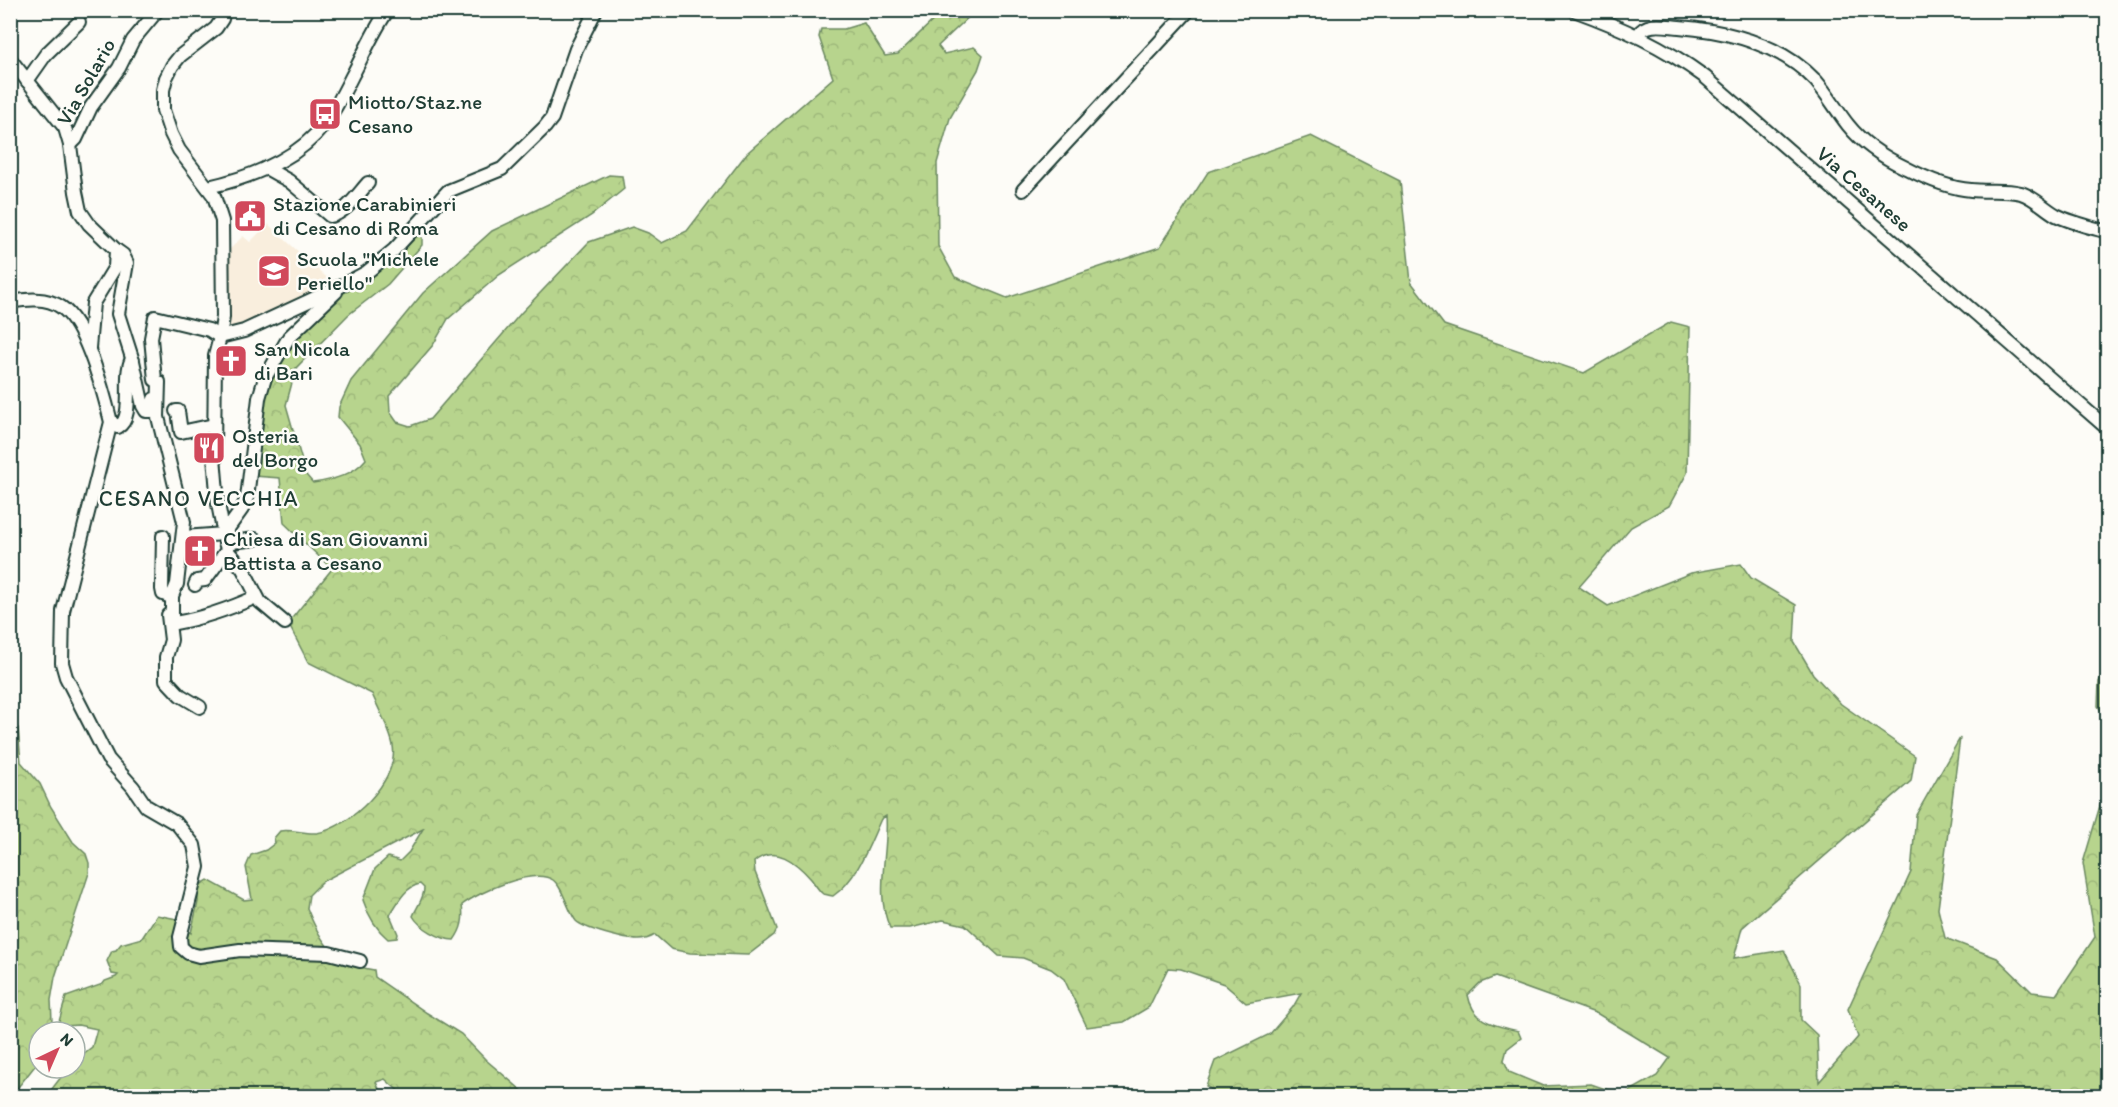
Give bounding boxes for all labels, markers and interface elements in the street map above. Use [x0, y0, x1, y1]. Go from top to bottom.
street label: Via Solario [51, 34, 120, 130]
place label: Miotto/Staz.ne Cesano [348, 89, 482, 138]
bus stop icon: Miotto/Staz.ne Cesano [307, 96, 343, 132]
street label: Via Cesanese [1812, 141, 1917, 237]
place label: Stazione Carabinieri di Cesano di Roma [273, 191, 456, 240]
public building icon: Stazione Carabinieri di Cesano di Roma [232, 198, 268, 234]
place label: Scuola "Michele Periello" [297, 246, 439, 295]
school or university icon: Scuola "Michele Periello" [256, 253, 292, 289]
place label: San Nicola di Bari [254, 336, 350, 385]
church icon: San Nicola di Bari [213, 343, 249, 379]
place label: Osteria del Borgo [232, 423, 318, 472]
restaurant icon: Osteria del Borgo [191, 430, 227, 466]
district label: CESANO VECCHIA [99, 485, 299, 512]
place label: Chiesa di San Giovanni Battista a Cesano [223, 526, 428, 575]
church icon: Chiesa di San Giovanni Battista a Cesano [182, 533, 218, 569]
north arrow [27, 1020, 87, 1080]
text: N [57, 1029, 78, 1050]

